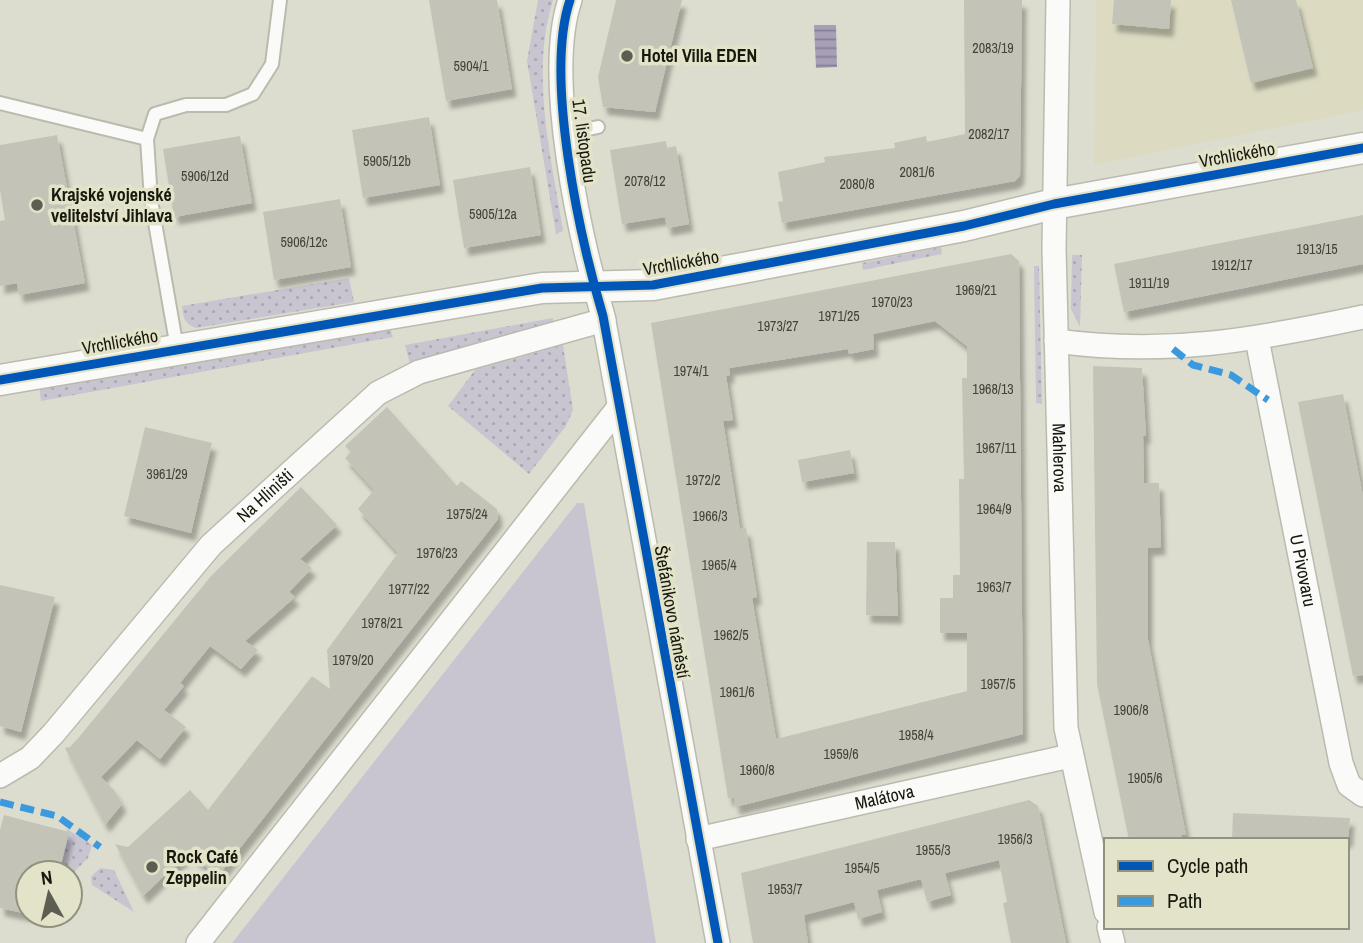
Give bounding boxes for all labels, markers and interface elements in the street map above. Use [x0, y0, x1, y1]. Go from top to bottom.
house number: 2083/19 [972, 39, 1014, 57]
place label: Hotel Villa EDEN [641, 43, 757, 68]
marker: Hotel Villa EDEN [619, 48, 635, 64]
house number: 5904/1 [453, 57, 489, 75]
street label: 17. listopadu [566, 97, 603, 185]
house number: 2082/17 [968, 125, 1010, 143]
street label: Vrchlického [1197, 136, 1277, 173]
house number: 5905/12b [363, 152, 411, 170]
house number: 2081/6 [899, 163, 935, 181]
house number: 5906/12d [181, 167, 229, 185]
house number: 2078/12 [624, 172, 666, 190]
house number: 2080/8 [839, 175, 875, 193]
place label: Krajské vojenské velitelství Jihlava [51, 182, 173, 228]
marker: Krajské vojenské velitelství Jihlava [29, 197, 45, 213]
house number: 5905/12a [469, 205, 518, 223]
house number: 5906/12c [280, 233, 328, 251]
house number: 1913/15 [1296, 240, 1338, 258]
street label: Vrchlického [641, 244, 721, 281]
house number: 1912/17 [1211, 256, 1253, 274]
house number: 1911/19 [1129, 274, 1169, 292]
house number: 1969/21 [955, 281, 997, 299]
house number: 1970/23 [871, 293, 913, 311]
house number: 1971/25 [818, 307, 860, 325]
house number: 1973/27 [757, 317, 799, 335]
street label: Vrchlického [80, 323, 160, 360]
house number: 1974/1 [673, 362, 709, 380]
house number: 1968/13 [972, 380, 1014, 398]
street label: Mahlerova [1046, 423, 1073, 493]
house number: 1967/11 [976, 439, 1017, 457]
street label: Na Hliništi [231, 463, 299, 528]
house number: 3961/29 [146, 465, 188, 483]
house number: 1972/2 [685, 471, 721, 489]
house number: 1964/9 [976, 500, 1012, 518]
house number: 1975/24 [446, 505, 488, 523]
house number: 1966/3 [692, 507, 728, 525]
street label: U Pivovaru [1284, 532, 1323, 609]
street label: Štefánikovo náměstí [648, 543, 697, 681]
house number: 1976/23 [416, 544, 458, 562]
house number: 1965/4 [701, 556, 737, 574]
house number: 1963/7 [976, 578, 1012, 596]
house number: 1977/22 [388, 580, 430, 598]
house number: 1978/21 [361, 614, 403, 632]
house number: 1962/5 [713, 626, 749, 644]
house number: 1979/20 [332, 651, 374, 669]
house number: 1957/5 [980, 675, 1016, 693]
house number: 1961/6 [719, 683, 755, 701]
house number: 1906/8 [1113, 701, 1149, 719]
house number: 1958/4 [898, 726, 934, 744]
house number: 1959/6 [823, 745, 859, 763]
house number: 1960/8 [739, 761, 775, 779]
house number: 1905/6 [1127, 769, 1163, 787]
street label: Malátova [852, 778, 916, 816]
house number: 1956/3 [997, 830, 1033, 848]
legend [1104, 838, 1349, 929]
house number: 1955/3 [915, 841, 951, 859]
place label: Rock Café Zeppelin [166, 844, 238, 890]
text: Cycle path [1167, 851, 1248, 880]
north arrow [14, 859, 84, 929]
marker: Rock Café Zeppelin [144, 859, 160, 875]
house number: 1954/5 [844, 859, 880, 877]
text: N [39, 864, 54, 891]
house number: 1953/7 [767, 880, 803, 898]
text: Path [1167, 886, 1202, 915]

